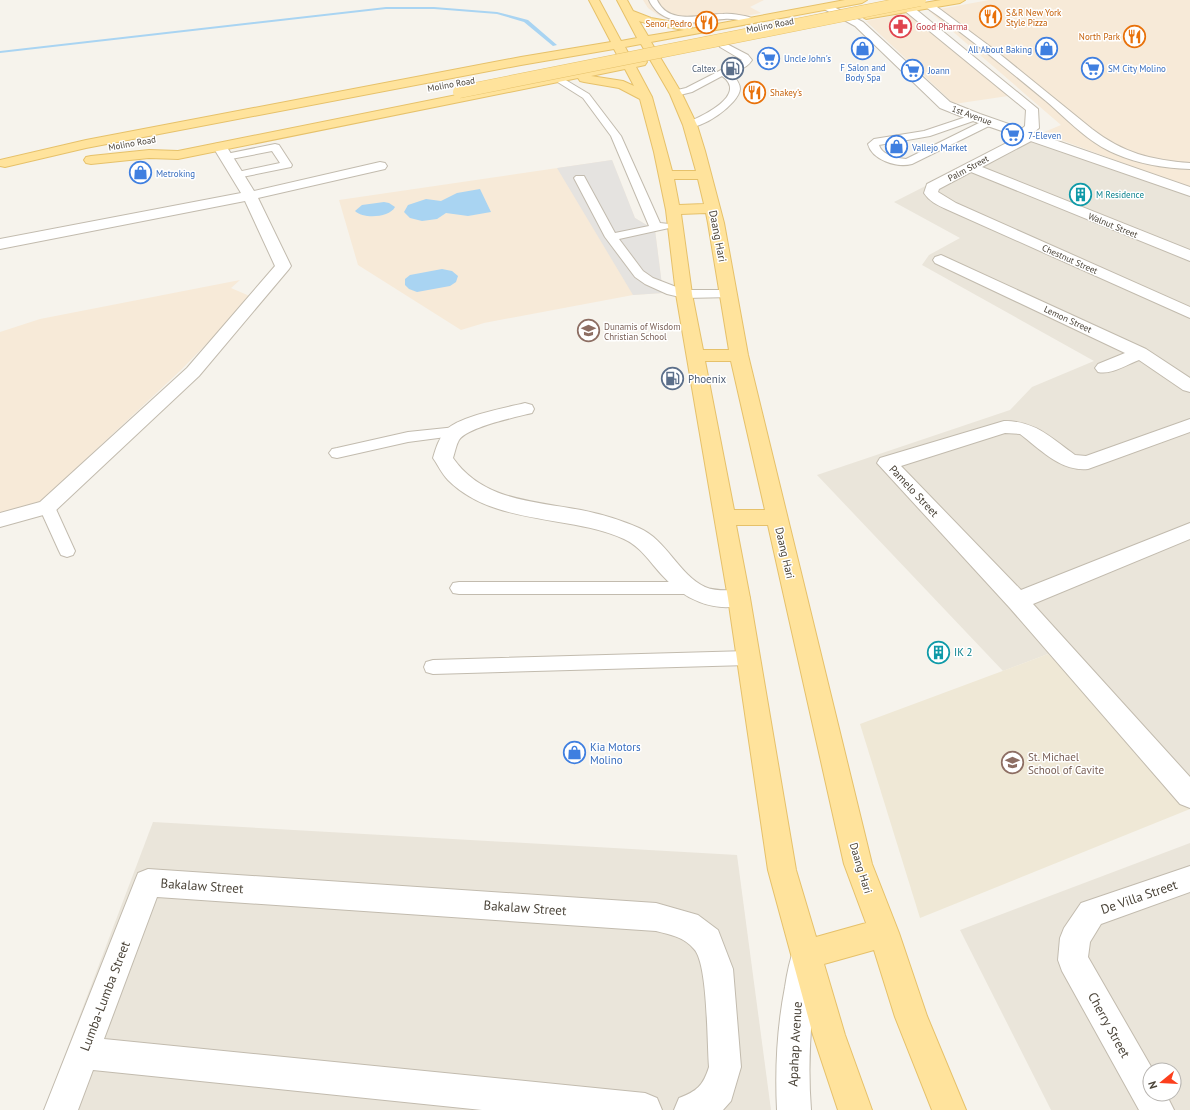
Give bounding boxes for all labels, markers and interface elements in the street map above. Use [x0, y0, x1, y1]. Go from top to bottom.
restaurant icon: S&R New York Style Pizza [977, 4, 1003, 30]
place label: S&R New York Style Pizza [1006, 7, 1062, 28]
restaurant icon: Senor Pedro [694, 10, 720, 36]
pharmacy icon: Good Pharma [887, 13, 913, 39]
street label: Molino Road [745, 15, 795, 35]
place label: Senor Pedro [645, 18, 692, 29]
place label: Good Pharma [916, 21, 968, 32]
restaurant icon: North Park [1122, 23, 1148, 49]
place label: North Park [1079, 31, 1121, 42]
shop icon: F Salon and Body Spa [850, 35, 876, 61]
shop icon: All About Baking [1034, 36, 1060, 62]
place label: All About Baking [968, 44, 1032, 55]
supermarket icon: Uncle John's [756, 45, 782, 71]
place label: Uncle John's [784, 53, 831, 64]
fuel station icon: Caltex [719, 55, 745, 81]
supermarket icon: SM City Molino [1079, 55, 1105, 81]
supermarket icon: Joann [899, 57, 925, 83]
place label: F Salon and Body Spa [840, 62, 886, 83]
place label: Caltex [692, 63, 716, 74]
place label: SM City Molino [1108, 63, 1166, 74]
place label: Joann [927, 65, 950, 76]
street label: Molino Road [426, 74, 476, 94]
restaurant icon: Shakey's [742, 79, 768, 105]
place label: Shakey's [770, 87, 802, 98]
street label: 1st Avenue [950, 103, 994, 127]
supermarket icon: 7-Eleven [1000, 122, 1026, 148]
place label: 7-Eleven [1028, 130, 1061, 141]
street label: Molino Road [107, 133, 157, 153]
shop icon: Vallejo Market [884, 134, 910, 160]
place label: Vallejo Market [911, 142, 967, 153]
street label: Palm Street [946, 153, 990, 183]
shop icon: Metroking [128, 160, 154, 186]
place label: Metroking [156, 168, 195, 179]
building icon: M Residence [1067, 181, 1093, 207]
place label: M Residence [1096, 189, 1144, 200]
street label: Daang Hari [706, 209, 730, 263]
street label: Walnut Street [1087, 210, 1139, 240]
street label: Chestnut Street [1040, 242, 1100, 276]
street label: Lemon Street [1043, 303, 1093, 335]
school or university icon: Dunamis of Wisdom Christian School [576, 318, 602, 344]
place label: Dunamis of Wisdom Christian School [604, 321, 680, 342]
fuel station icon: Phoenix [660, 366, 686, 392]
place label: Phoenix [688, 372, 727, 386]
street label: Pamelo Street [886, 462, 942, 520]
street label: Daang Hari [772, 526, 798, 580]
building icon: IK 2 [925, 639, 951, 665]
place label: IK 2 [954, 645, 973, 659]
shop icon: Kia Motors Molino [562, 740, 588, 766]
place label: Kia Motors Molino [590, 740, 641, 767]
school or university icon: St. Michael School of Cavite [999, 750, 1025, 776]
place label: St. Michael School of Cavite [1028, 750, 1104, 777]
street label: Daang Hari [847, 841, 875, 895]
street label: Bakalaw Street [160, 875, 245, 897]
street label: De Villa Street [1099, 876, 1180, 918]
street label: Bakalaw Street [483, 897, 568, 919]
street label: Lumba-Lumba Street [76, 938, 134, 1053]
street label: Cherry Street [1084, 989, 1134, 1061]
street label: Apahap Avenue [784, 1001, 806, 1087]
north arrow [1142, 1062, 1182, 1102]
text: N [1145, 1079, 1160, 1091]

